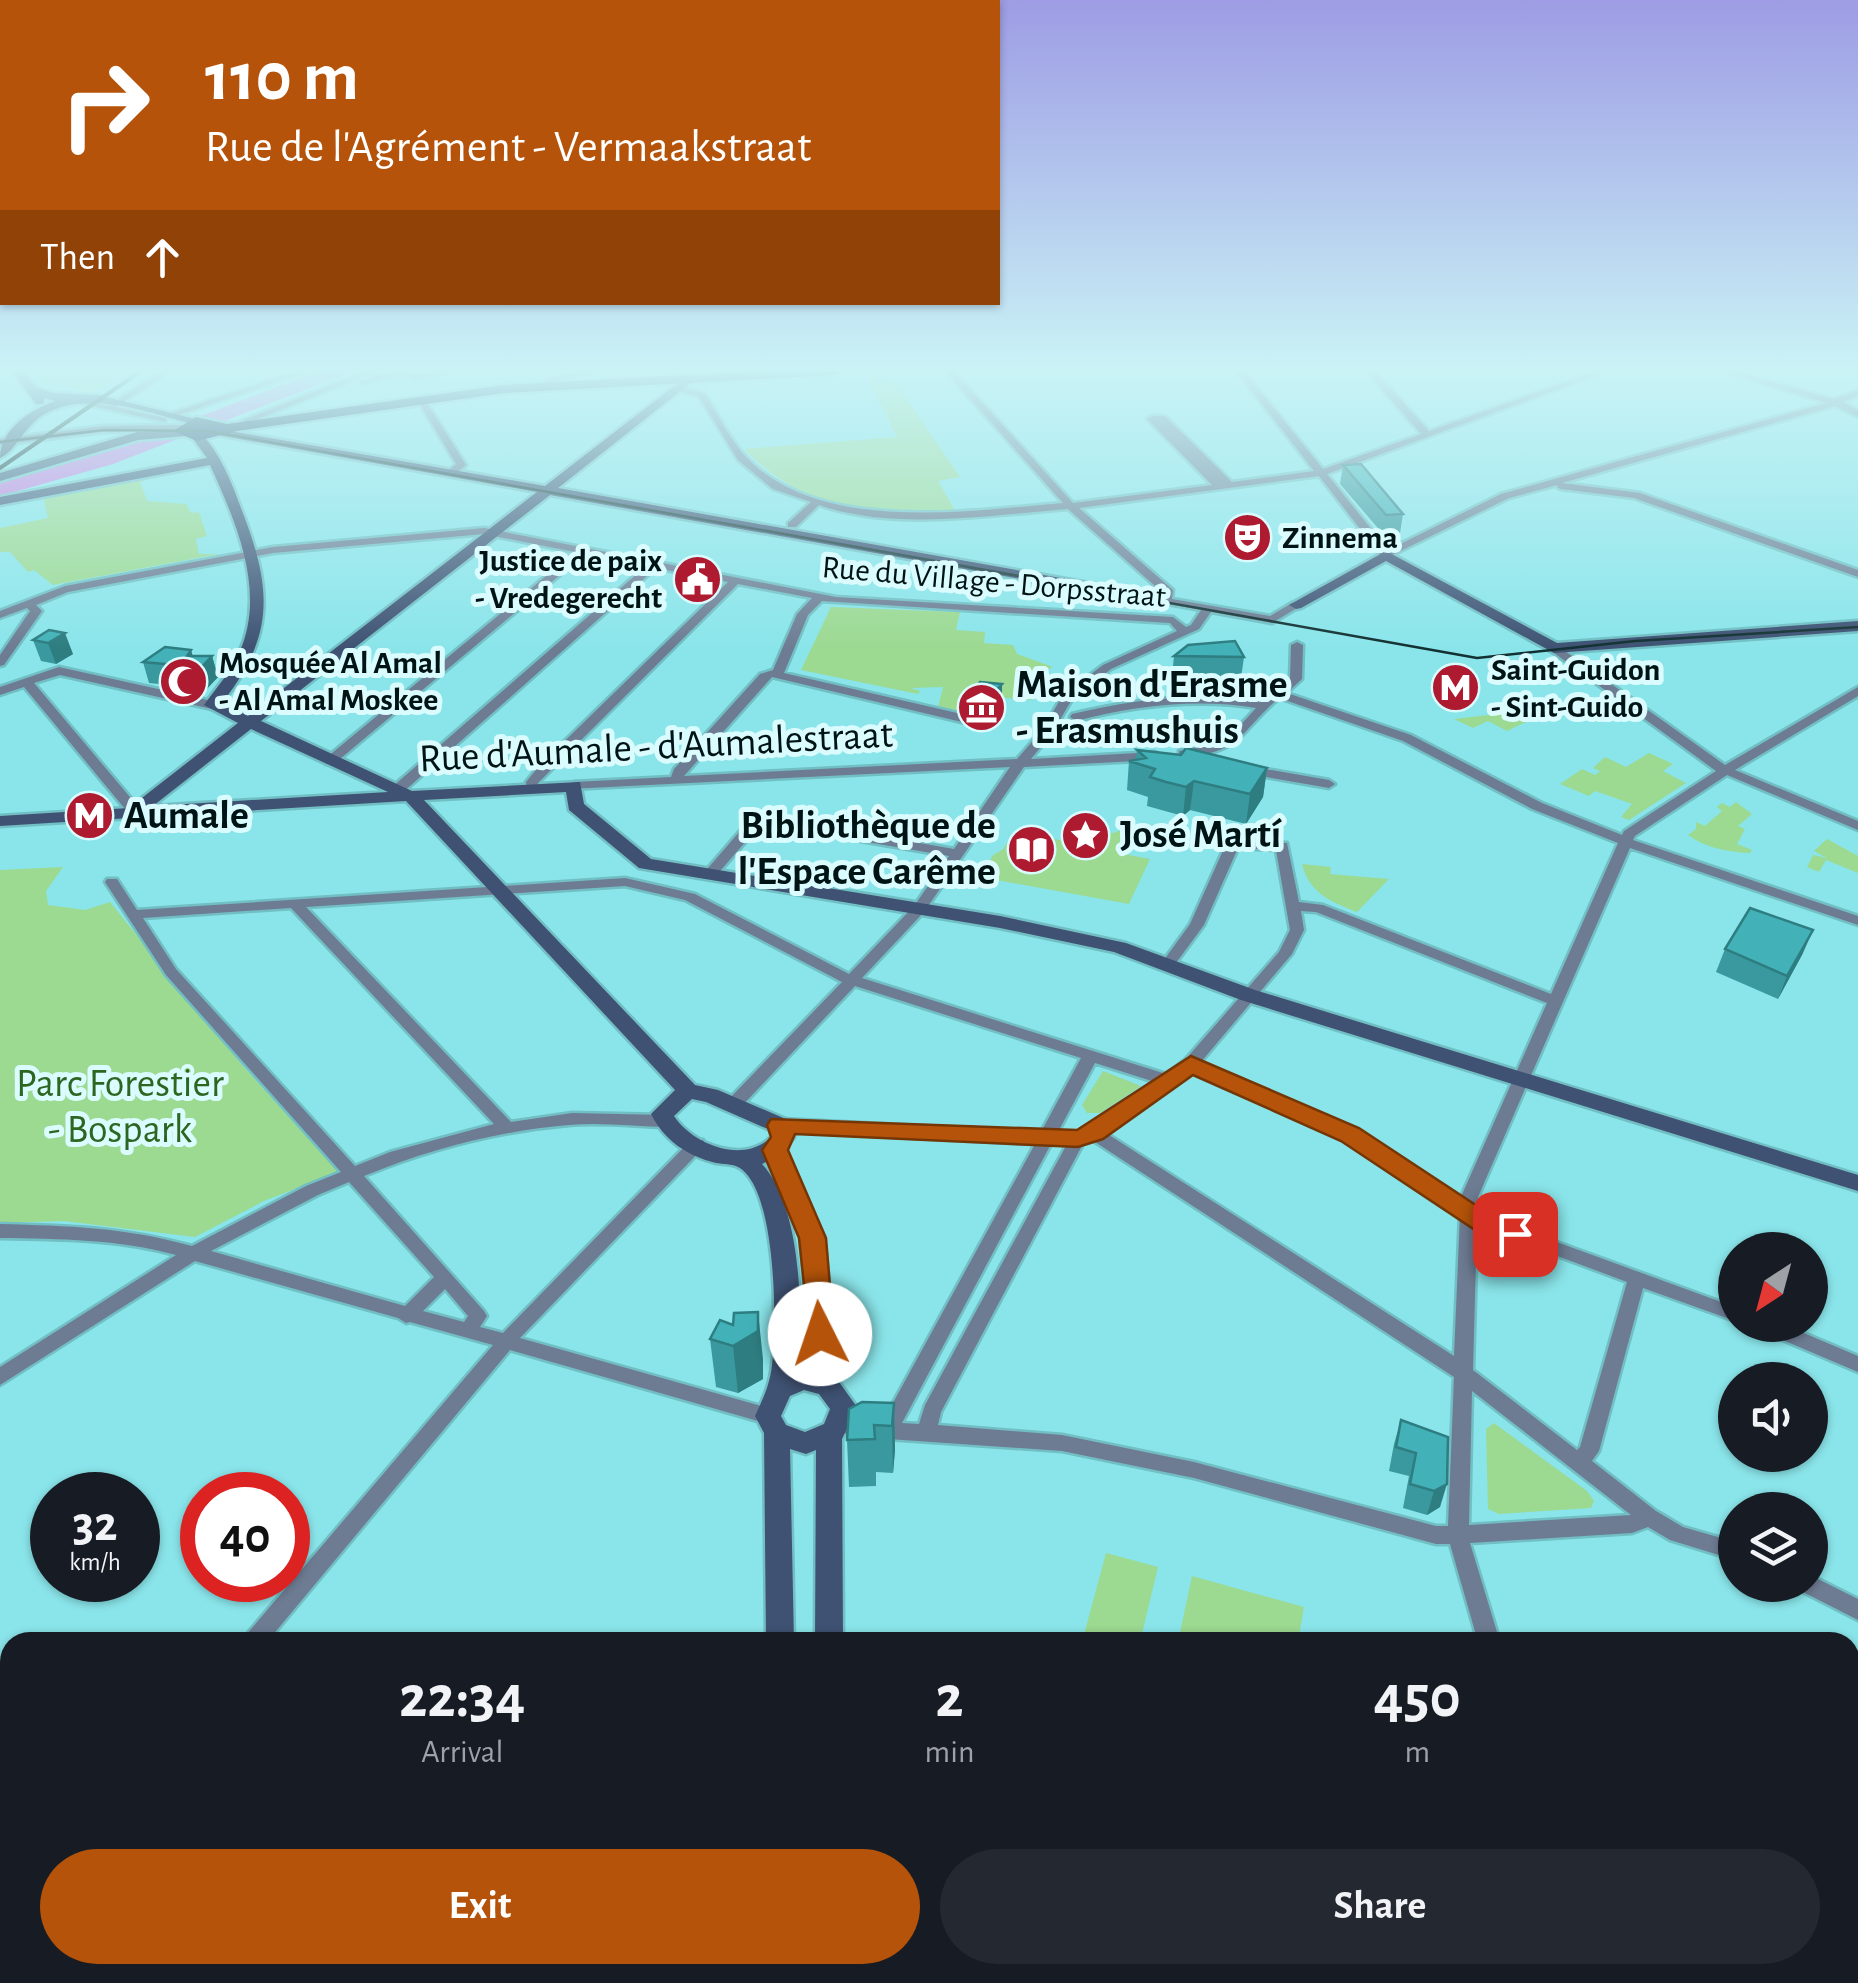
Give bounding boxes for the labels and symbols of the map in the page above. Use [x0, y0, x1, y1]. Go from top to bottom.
theatre icon: Zinnema [1221, 512, 1273, 564]
place label: Zinnema [1282, 522, 1398, 554]
place label: Justice de paix - Vredegerecht [475, 545, 662, 614]
street label: Rue du Village - Dorpsstraat [821, 551, 1167, 613]
public building icon: Justice de paix - Vredegerecht [671, 553, 723, 605]
place label: Mosquée Al Amal - Al Amal Moskee [219, 647, 442, 716]
place label: Saint-Guidon - Sint-Guido [1491, 654, 1660, 723]
mosque icon: Mosquée Al Amal - Al Amal Moskee [158, 655, 210, 707]
metro station icon: Saint-Guidon - Sint-Guido [1430, 662, 1482, 714]
place label: Maison d'Erasme - Erasmushuis [1016, 665, 1288, 751]
museum icon: Maison d'Erasme - Erasmushuis [955, 682, 1007, 734]
street label: Rue d'Aumale - d'Aumalestraat [418, 715, 894, 779]
metro station icon: Aumale [63, 790, 115, 842]
place label: Aumale [124, 796, 249, 836]
place label: Bibliothèque de l'Espace Carême [738, 806, 996, 892]
place icon: José Martí [1059, 809, 1111, 861]
place label: José Martí [1120, 815, 1282, 855]
library icon: Bibliothèque de l'Espace Carême [1005, 823, 1057, 875]
park label: Parc Forestier - Bospark [16, 1064, 224, 1150]
pin [1473, 1192, 1558, 1277]
north arrow [1718, 1232, 1828, 1342]
position arrow [768, 1282, 872, 1386]
speed limit sign: 40 [180, 1472, 310, 1602]

